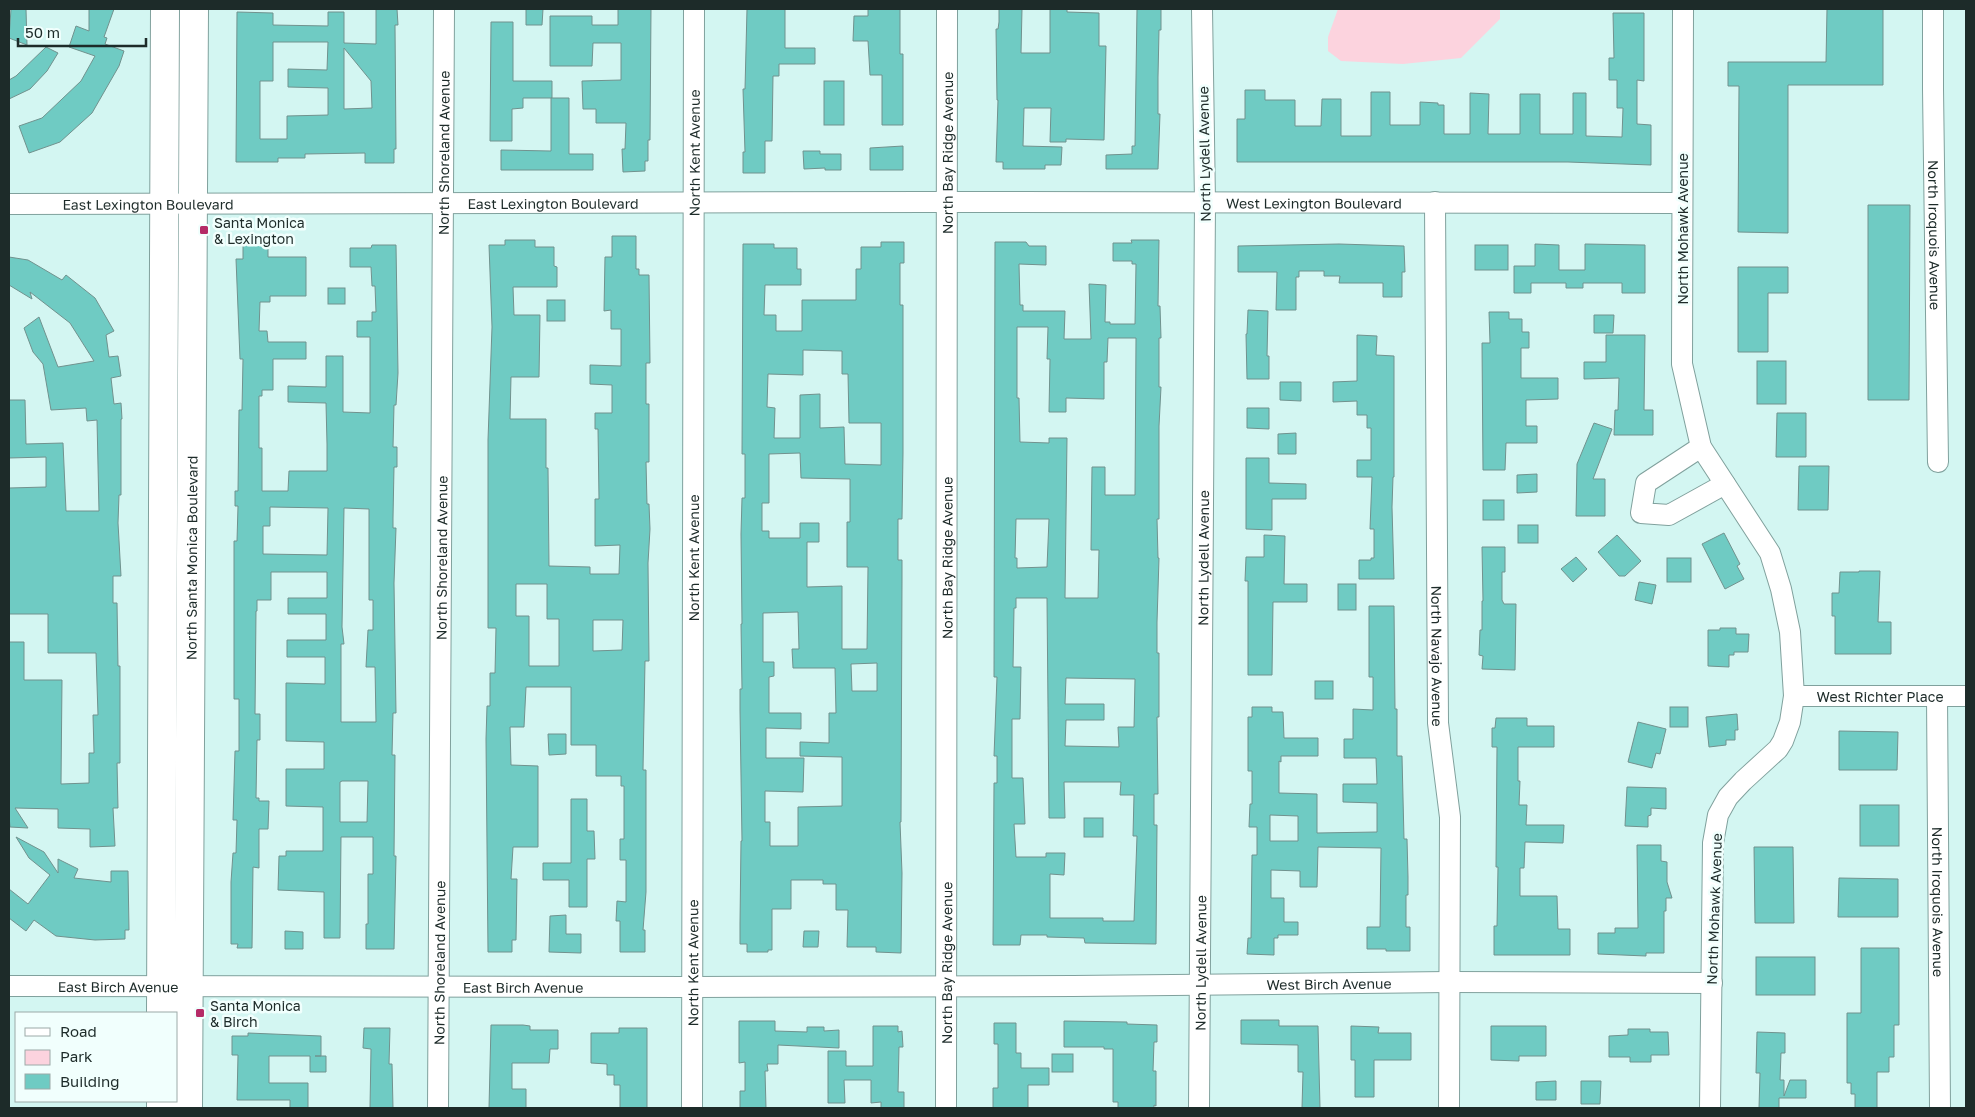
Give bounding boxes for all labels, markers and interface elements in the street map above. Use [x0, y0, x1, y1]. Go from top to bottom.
scale bar [18, 15, 145, 47]
text: 50 m [25, 23, 60, 41]
street label: North Shoreland Avenue [434, 71, 452, 235]
street label: North Bay Ridge Avenue [938, 72, 955, 234]
street label: North Lydell Avenue [1194, 86, 1214, 222]
street label: North Kent Avenue [685, 89, 702, 217]
street label: North Mohawk Avenue [1674, 153, 1691, 305]
street label: North Iroquois Avenue [1925, 160, 1944, 310]
street label: East Lexington Boulevard [467, 194, 639, 212]
street label: West Lexington Boulevard [1226, 194, 1402, 211]
street label: East Lexington Boulevard [62, 195, 234, 212]
place label: Santa Monica & Lexington [214, 214, 305, 247]
marker: Santa Monica & Lexington [198, 224, 210, 236]
street label: North Santa Monica Boulevard [182, 456, 200, 660]
street label: North Shoreland Avenue [432, 476, 450, 640]
street label: North Bay Ridge Avenue [938, 477, 955, 639]
street label: North Lydell Avenue [1194, 490, 1212, 626]
street label: North Kent Avenue [684, 494, 702, 622]
street label: North Navajo Avenue [1429, 585, 1447, 727]
street label: West Richter Place [1816, 688, 1944, 705]
street label: North Iroquois Avenue [1929, 827, 1948, 977]
street label: North Mohawk Avenue [1703, 833, 1725, 985]
street label: North Shoreland Avenue [430, 881, 448, 1045]
street label: North Bay Ridge Avenue [938, 882, 955, 1044]
street label: North Lydell Avenue [1191, 895, 1209, 1031]
street label: North Kent Avenue [684, 899, 701, 1027]
street label: West Birch Avenue [1266, 974, 1392, 992]
street label: East Birch Avenue [58, 978, 178, 995]
street label: East Birch Avenue [463, 978, 583, 995]
place label: Santa Monica & Birch [210, 997, 301, 1030]
marker: Santa Monica & Birch [194, 1007, 206, 1019]
legend [15, 1012, 178, 1102]
text: Road [60, 1022, 97, 1040]
text: Park [60, 1047, 93, 1065]
text: Building [60, 1072, 120, 1090]

